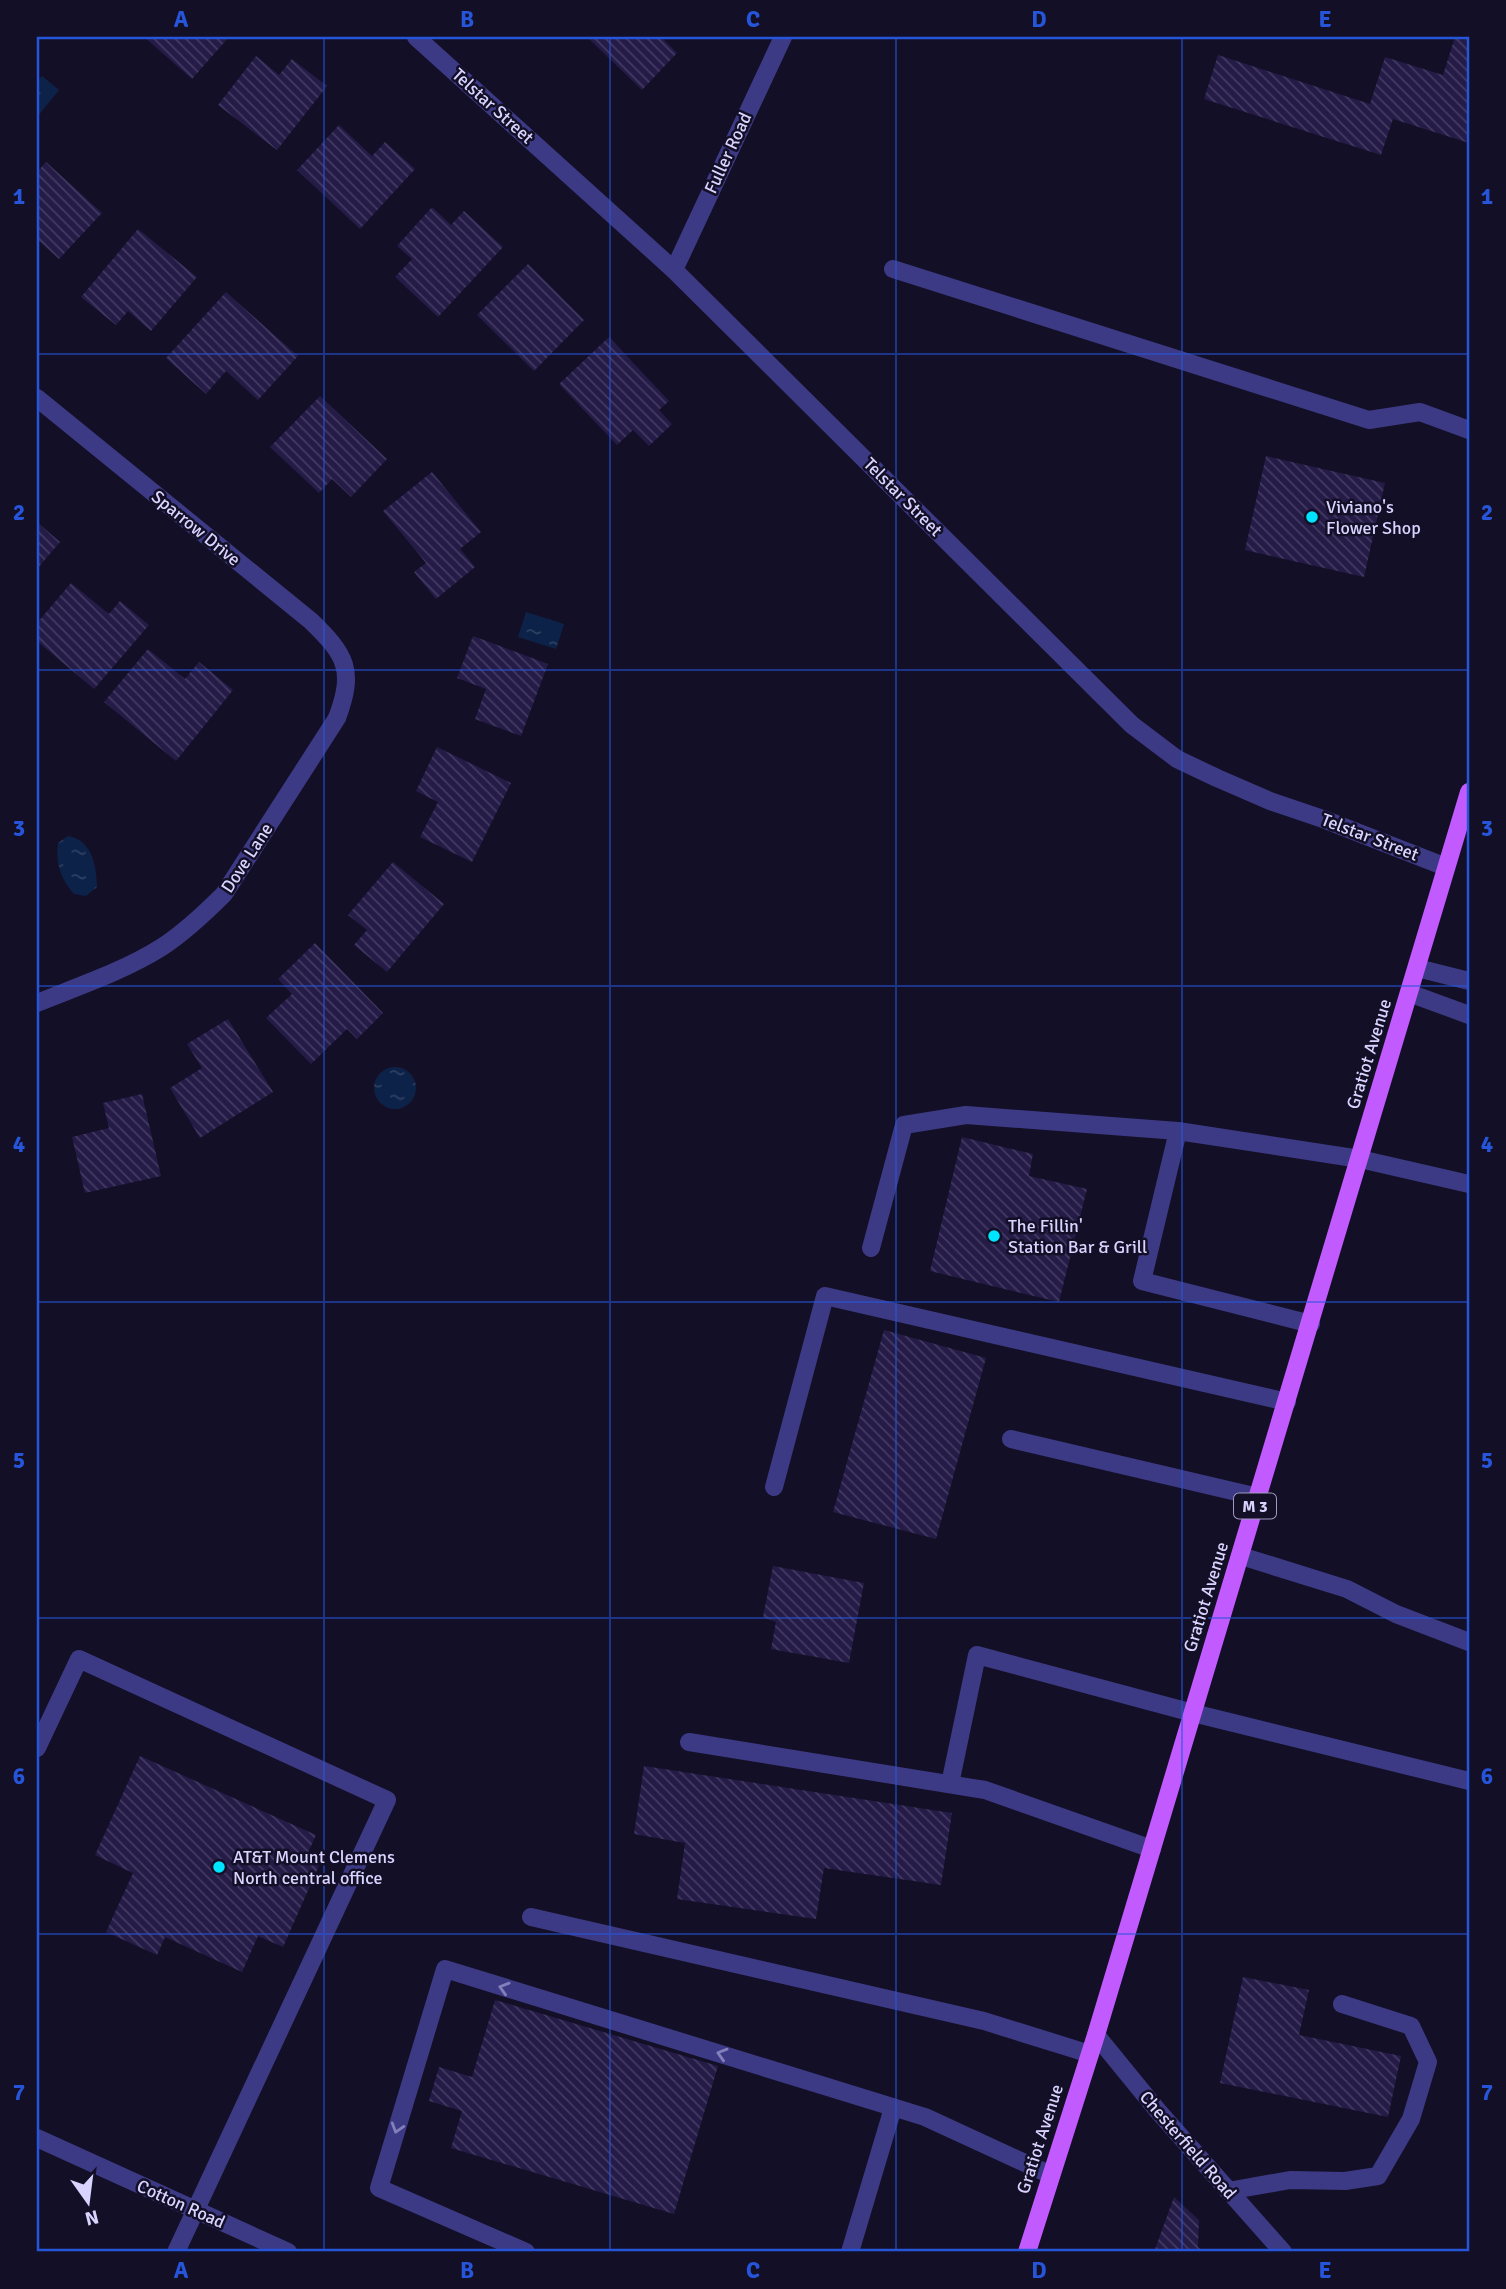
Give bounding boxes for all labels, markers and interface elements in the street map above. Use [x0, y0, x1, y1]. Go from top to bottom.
text: A [174, 5, 189, 34]
text: B [460, 5, 474, 34]
text: C [746, 5, 760, 34]
text: D [1031, 5, 1047, 34]
text: E [1318, 5, 1332, 34]
street label: Telstar Street [448, 64, 538, 148]
street label: Fuller Road [700, 109, 756, 197]
text: 1 [13, 182, 25, 211]
text: 1 [1481, 182, 1493, 211]
street label: Telstar Street [859, 453, 947, 541]
street label: Sparrow Drive [147, 485, 245, 571]
place label: Viviano's Flower Shop [1326, 496, 1421, 539]
text: 2 [13, 498, 25, 527]
text: 2 [1481, 498, 1493, 527]
marker: Viviano's Flower Shop [1304, 509, 1320, 525]
street label: Telstar Street [1318, 808, 1422, 866]
text: 3 [13, 814, 25, 843]
text: 3 [1481, 814, 1493, 843]
street label: Dove Lane [216, 819, 278, 897]
street label: Gratiot Avenue [1342, 996, 1396, 1112]
text: 4 [13, 1130, 25, 1159]
text: 4 [1481, 1130, 1493, 1159]
place label: The Fillin' Station Bar & Grill [1008, 1215, 1147, 1258]
marker: The Fillin' Station Bar & Grill [986, 1228, 1002, 1244]
text: 5 [13, 1446, 25, 1475]
text: 5 [1481, 1446, 1493, 1475]
road number: M 3 [1234, 1494, 1276, 1518]
street label: Gratiot Avenue [1179, 1539, 1233, 1655]
text: 6 [13, 1762, 25, 1791]
text: 6 [1481, 1762, 1493, 1791]
place label: AT&T Mount Clemens North central office [233, 1846, 395, 1889]
marker: AT&T Mount Clemens North central office [211, 1859, 227, 1875]
one-way arrow [498, 1981, 510, 1996]
one-way arrow [716, 2048, 728, 2063]
text: 7 [13, 2078, 25, 2107]
text: 7 [1481, 2078, 1493, 2107]
street label: Gratiot Avenue [1012, 2081, 1068, 2197]
street label: Chesterfield Road [1135, 2086, 1241, 2204]
one-way arrow [391, 2122, 406, 2134]
north arrow [52, 2166, 122, 2236]
street label: Cotton Road [134, 2175, 228, 2233]
text: N [83, 2204, 101, 2231]
text: A [174, 2256, 189, 2285]
text: B [460, 2256, 474, 2285]
text: C [746, 2256, 760, 2285]
text: D [1031, 2256, 1047, 2285]
text: E [1318, 2256, 1332, 2285]

